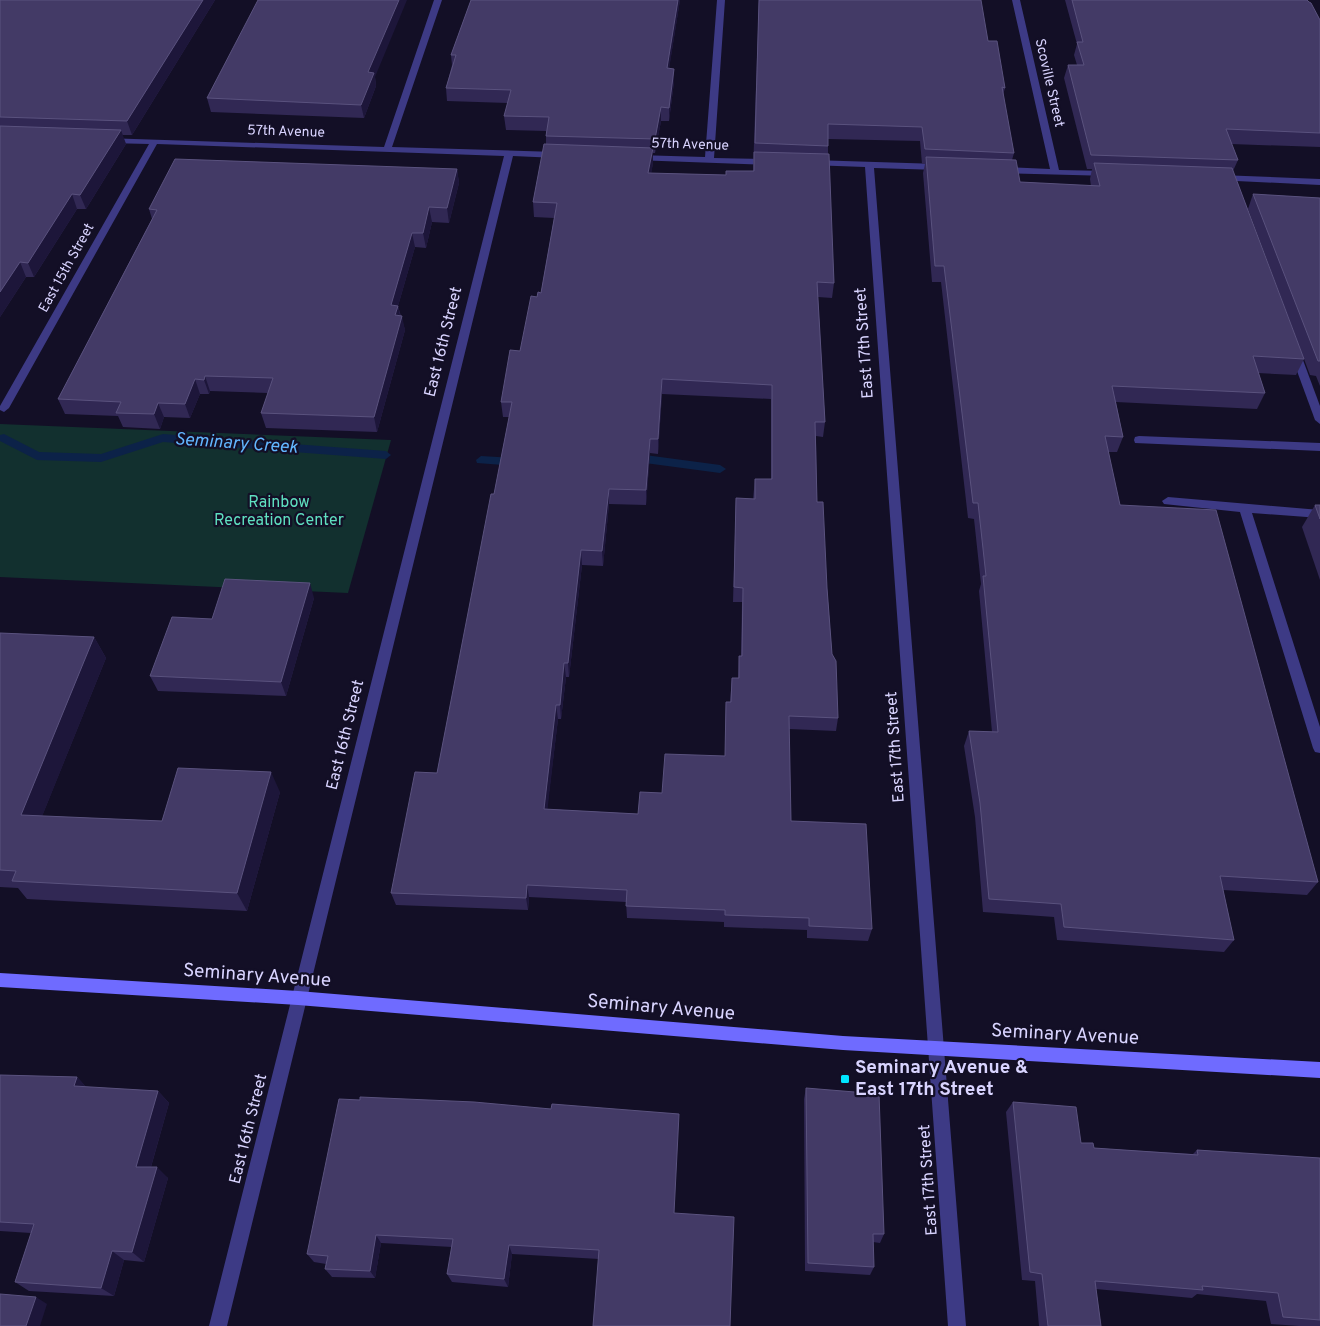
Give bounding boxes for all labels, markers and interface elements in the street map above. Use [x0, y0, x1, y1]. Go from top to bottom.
street label: Scoville Street [1031, 37, 1067, 129]
street label: 57th Avenue [247, 122, 325, 142]
street label: 57th Avenue [651, 135, 729, 155]
street label: East 15th Street [35, 220, 99, 316]
street label: East 16th Street [421, 285, 467, 399]
street label: East 17th Street [851, 287, 879, 399]
water label: Seminary Creek [174, 428, 299, 460]
park label: Rainbow Recreation Center [214, 493, 344, 531]
street label: East 16th Street [323, 678, 369, 792]
street label: East 17th Street [882, 691, 910, 803]
street label: Seminary Avenue [182, 959, 332, 993]
street label: Seminary Avenue [586, 990, 736, 1026]
street label: Seminary Avenue [990, 1019, 1140, 1051]
place label: Seminary Avenue & East 17th Street [855, 1056, 1029, 1102]
street label: East 16th Street [226, 1072, 272, 1186]
marker: Seminary Avenue & East 17th Street [839, 1073, 851, 1085]
street label: East 17th Street [915, 1124, 943, 1236]

